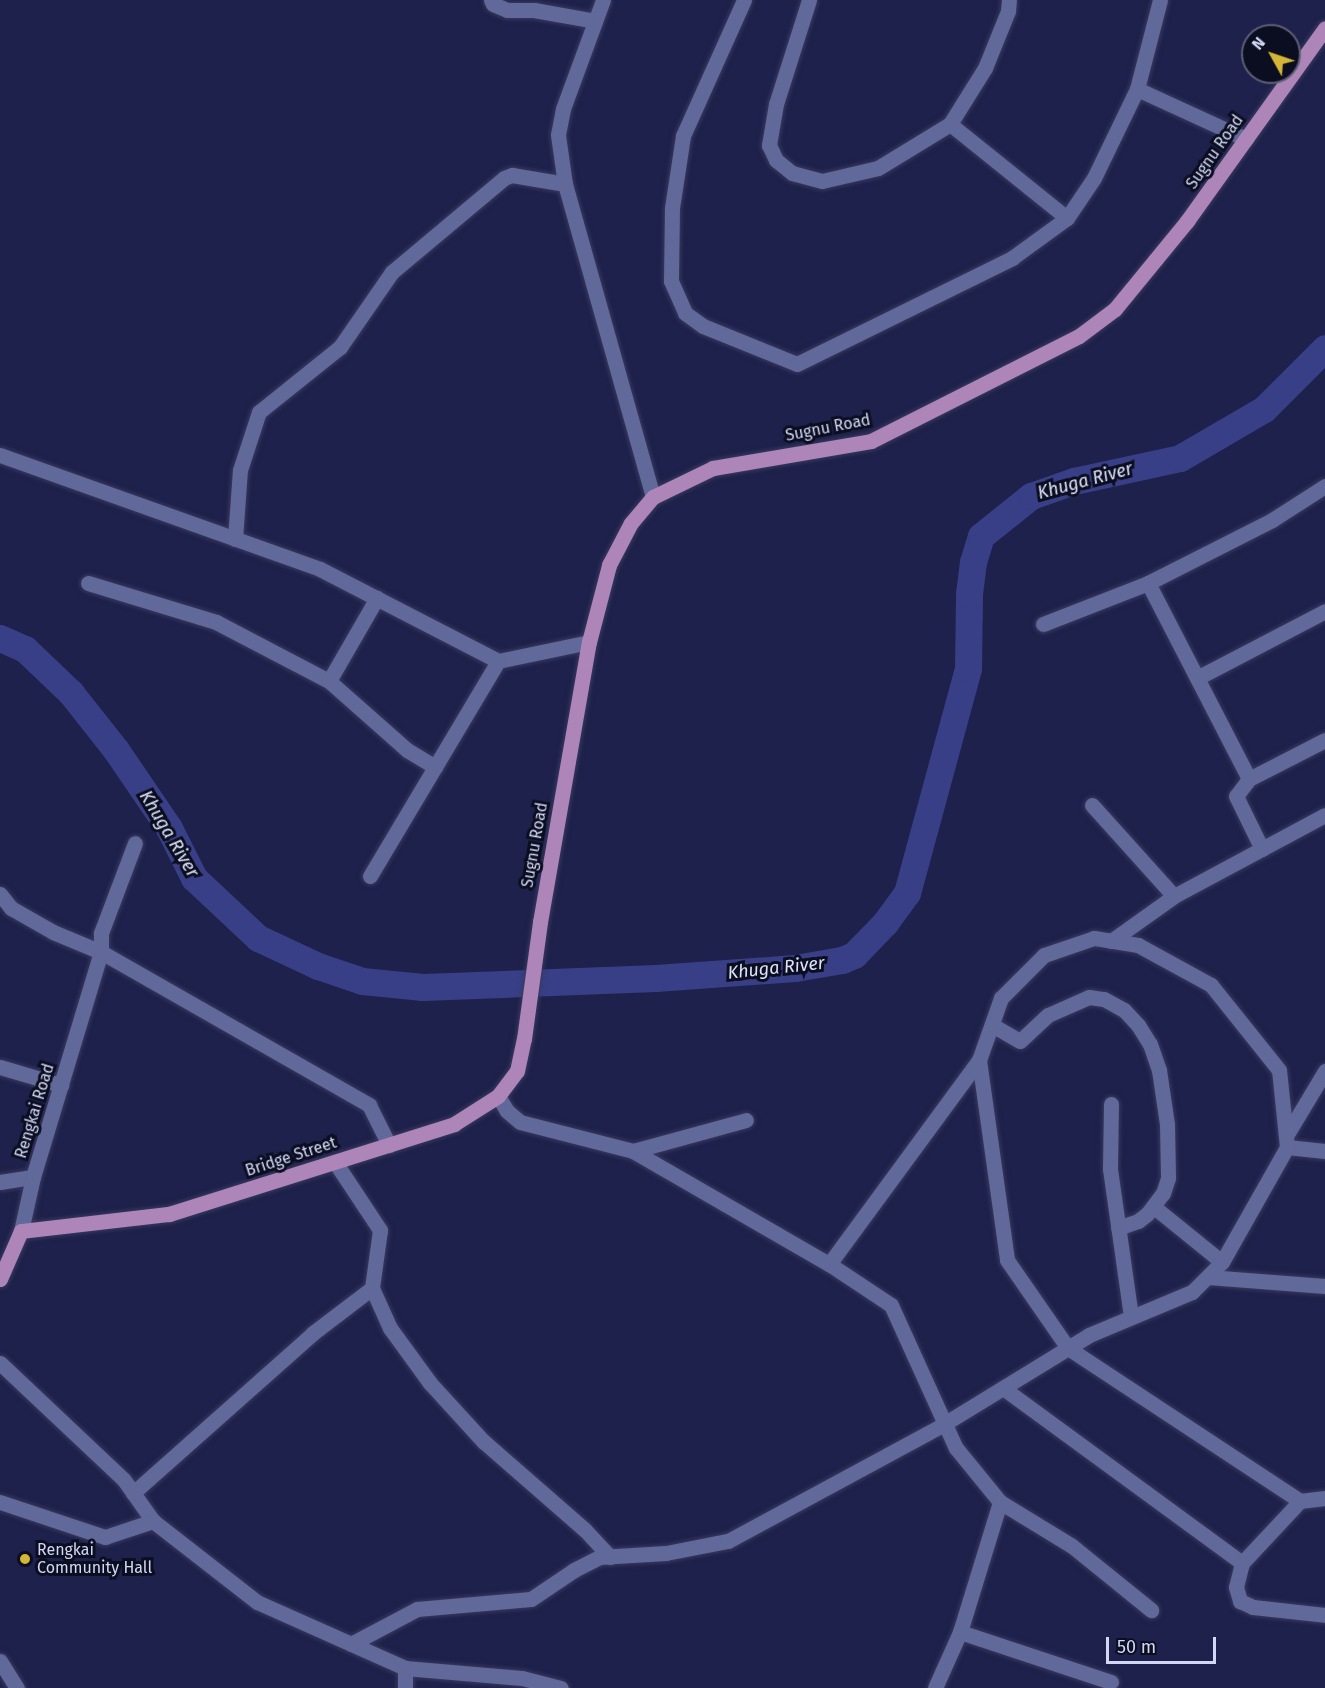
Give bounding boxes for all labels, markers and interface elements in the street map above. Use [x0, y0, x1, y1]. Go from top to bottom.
north arrow [1241, 24, 1301, 84]
text: N [1248, 33, 1269, 54]
street label: Sugnu Road [1182, 111, 1248, 193]
street label: Sugnu Road [784, 410, 872, 446]
water label: Khuga River [1035, 458, 1135, 504]
water label: Khuga River [135, 787, 203, 881]
street label: Sugnu Road [518, 801, 552, 889]
water label: Khuga River [726, 952, 826, 984]
street label: Rengkai Road [11, 1061, 59, 1161]
street label: Bridge Street [243, 1133, 339, 1181]
place label: Rengkai Community Hall [37, 1540, 152, 1578]
marker: Rengkai Community Hall [18, 1552, 32, 1566]
scale bar [1109, 1625, 1218, 1663]
text: 50 m [1117, 1636, 1156, 1658]

